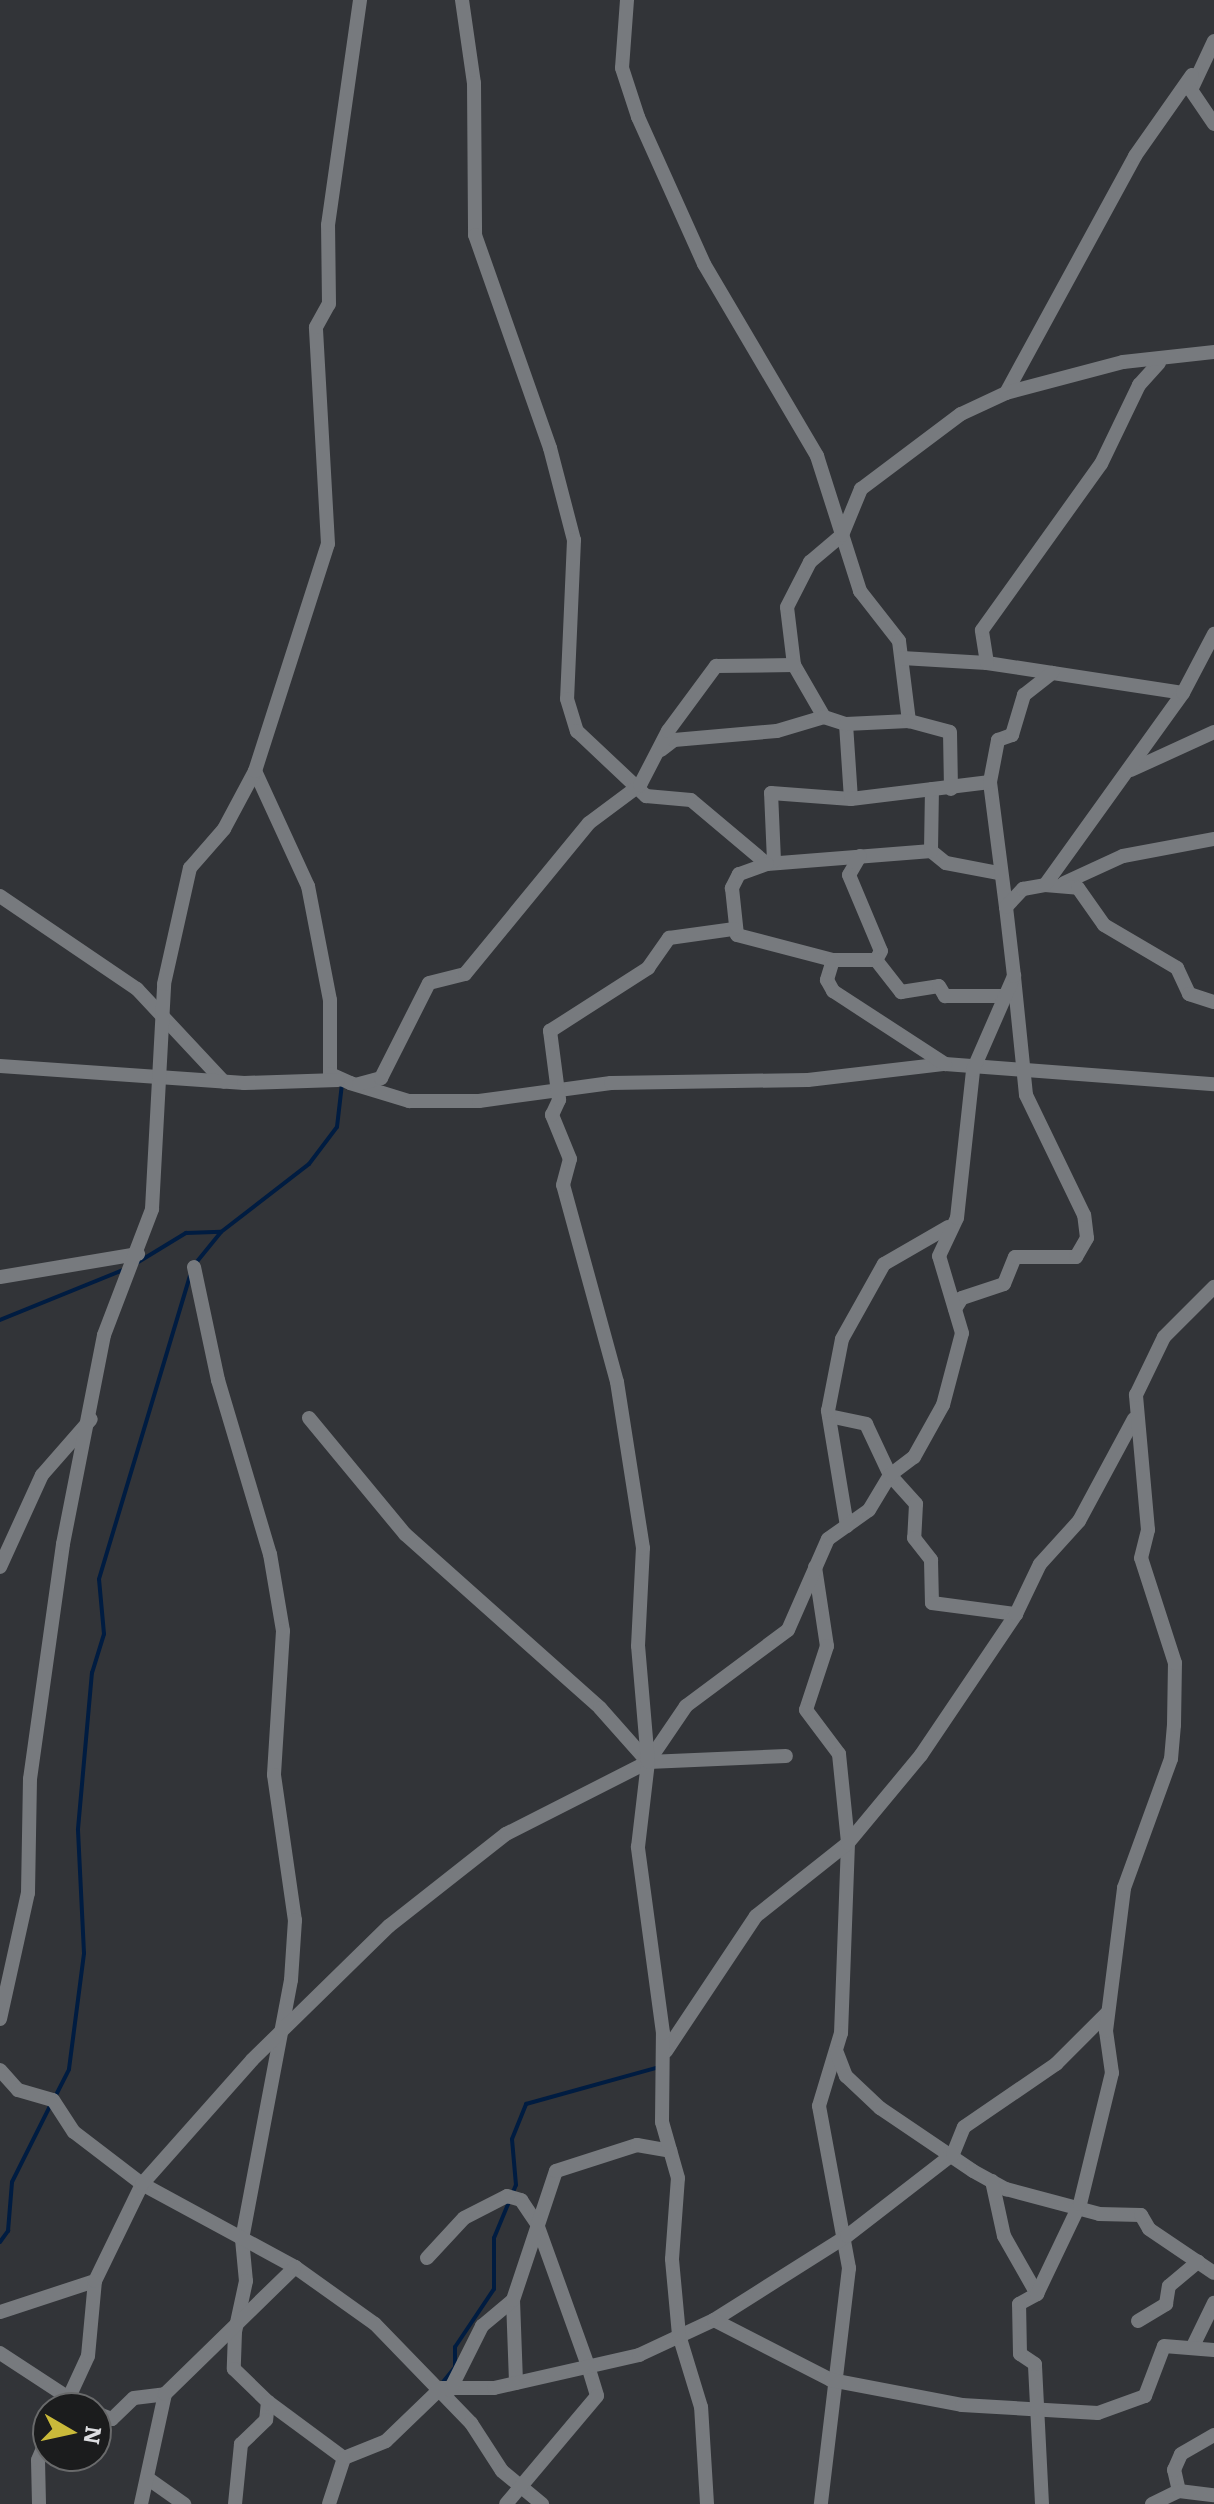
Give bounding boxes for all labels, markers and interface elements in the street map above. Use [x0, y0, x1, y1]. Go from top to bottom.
north arrow [32, 2392, 112, 2472]
text: N [76, 2424, 112, 2447]

